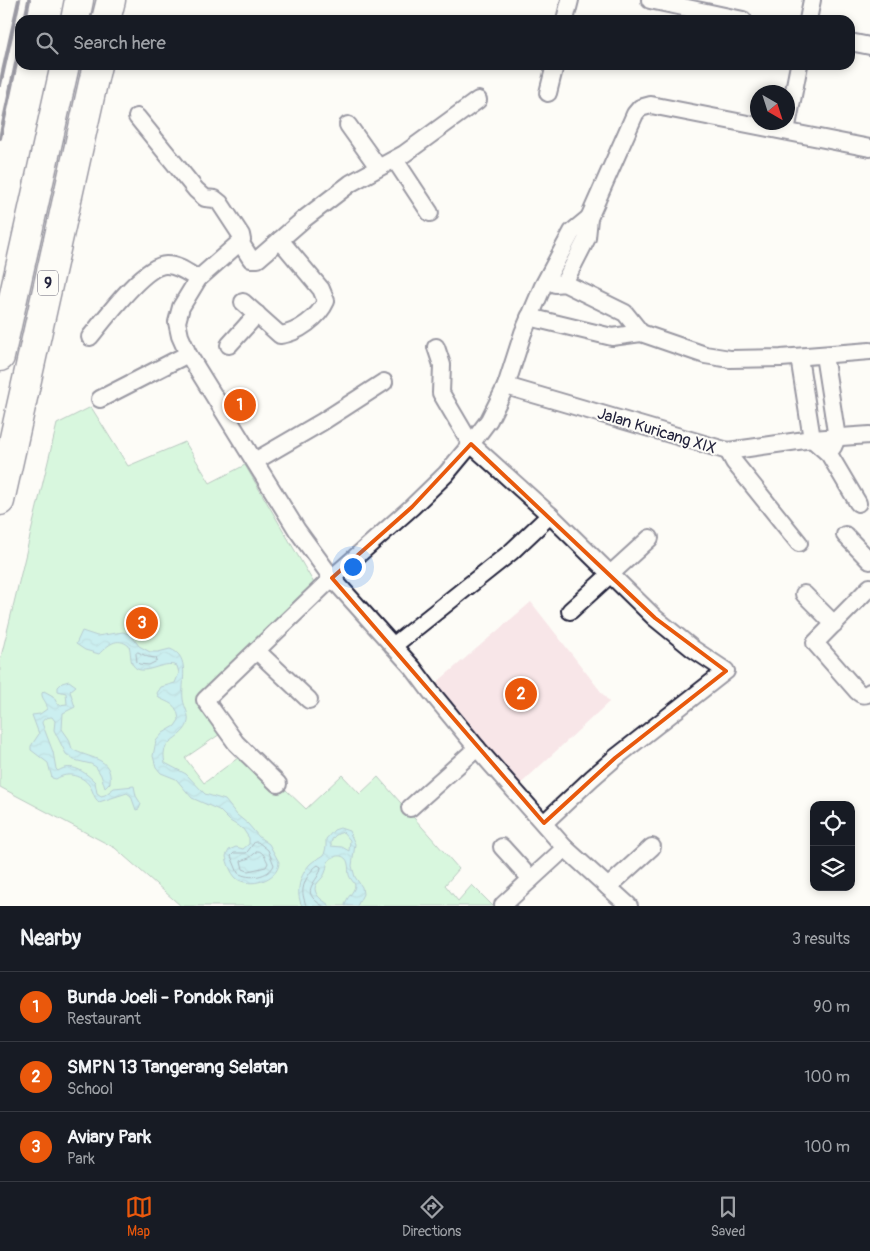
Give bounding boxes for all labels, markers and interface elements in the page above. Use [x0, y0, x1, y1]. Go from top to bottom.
search box [15, 15, 855, 70]
icon: search [33, 29, 61, 57]
text: Search here [73, 31, 166, 55]
north arrow [750, 85, 795, 130]
road number: 9 [38, 270, 58, 296]
pin: 1 [224, 386, 256, 424]
street label: Jalan Kuricang XIX [595, 403, 718, 458]
your location [340, 554, 366, 580]
pin: 3 [126, 604, 158, 642]
pin: 2 [505, 675, 537, 713]
map controls [810, 801, 855, 891]
button: locate [810, 801, 855, 846]
button: layers [810, 846, 855, 891]
text: Nearby [20, 925, 81, 952]
text: 3 results [792, 929, 850, 949]
text: Bunda Joeli - Pondok Ranji [67, 985, 273, 1009]
text: 1 [33, 997, 39, 1017]
text: 90 m [813, 997, 850, 1017]
text: Restaurant [67, 1009, 141, 1029]
text: SMPN 13 Tangerang Selatan [67, 1055, 288, 1079]
text: 2 [32, 1067, 40, 1087]
text: 100 m [804, 1067, 850, 1087]
text: School [67, 1079, 113, 1099]
text: Aviary Park [67, 1125, 151, 1149]
text: 3 [32, 1137, 40, 1157]
text: 100 m [804, 1137, 850, 1157]
text: Park [67, 1149, 95, 1169]
tab: Map [125, 1193, 153, 1240]
tab: Directions [402, 1193, 461, 1240]
tab: Saved [711, 1193, 745, 1240]

